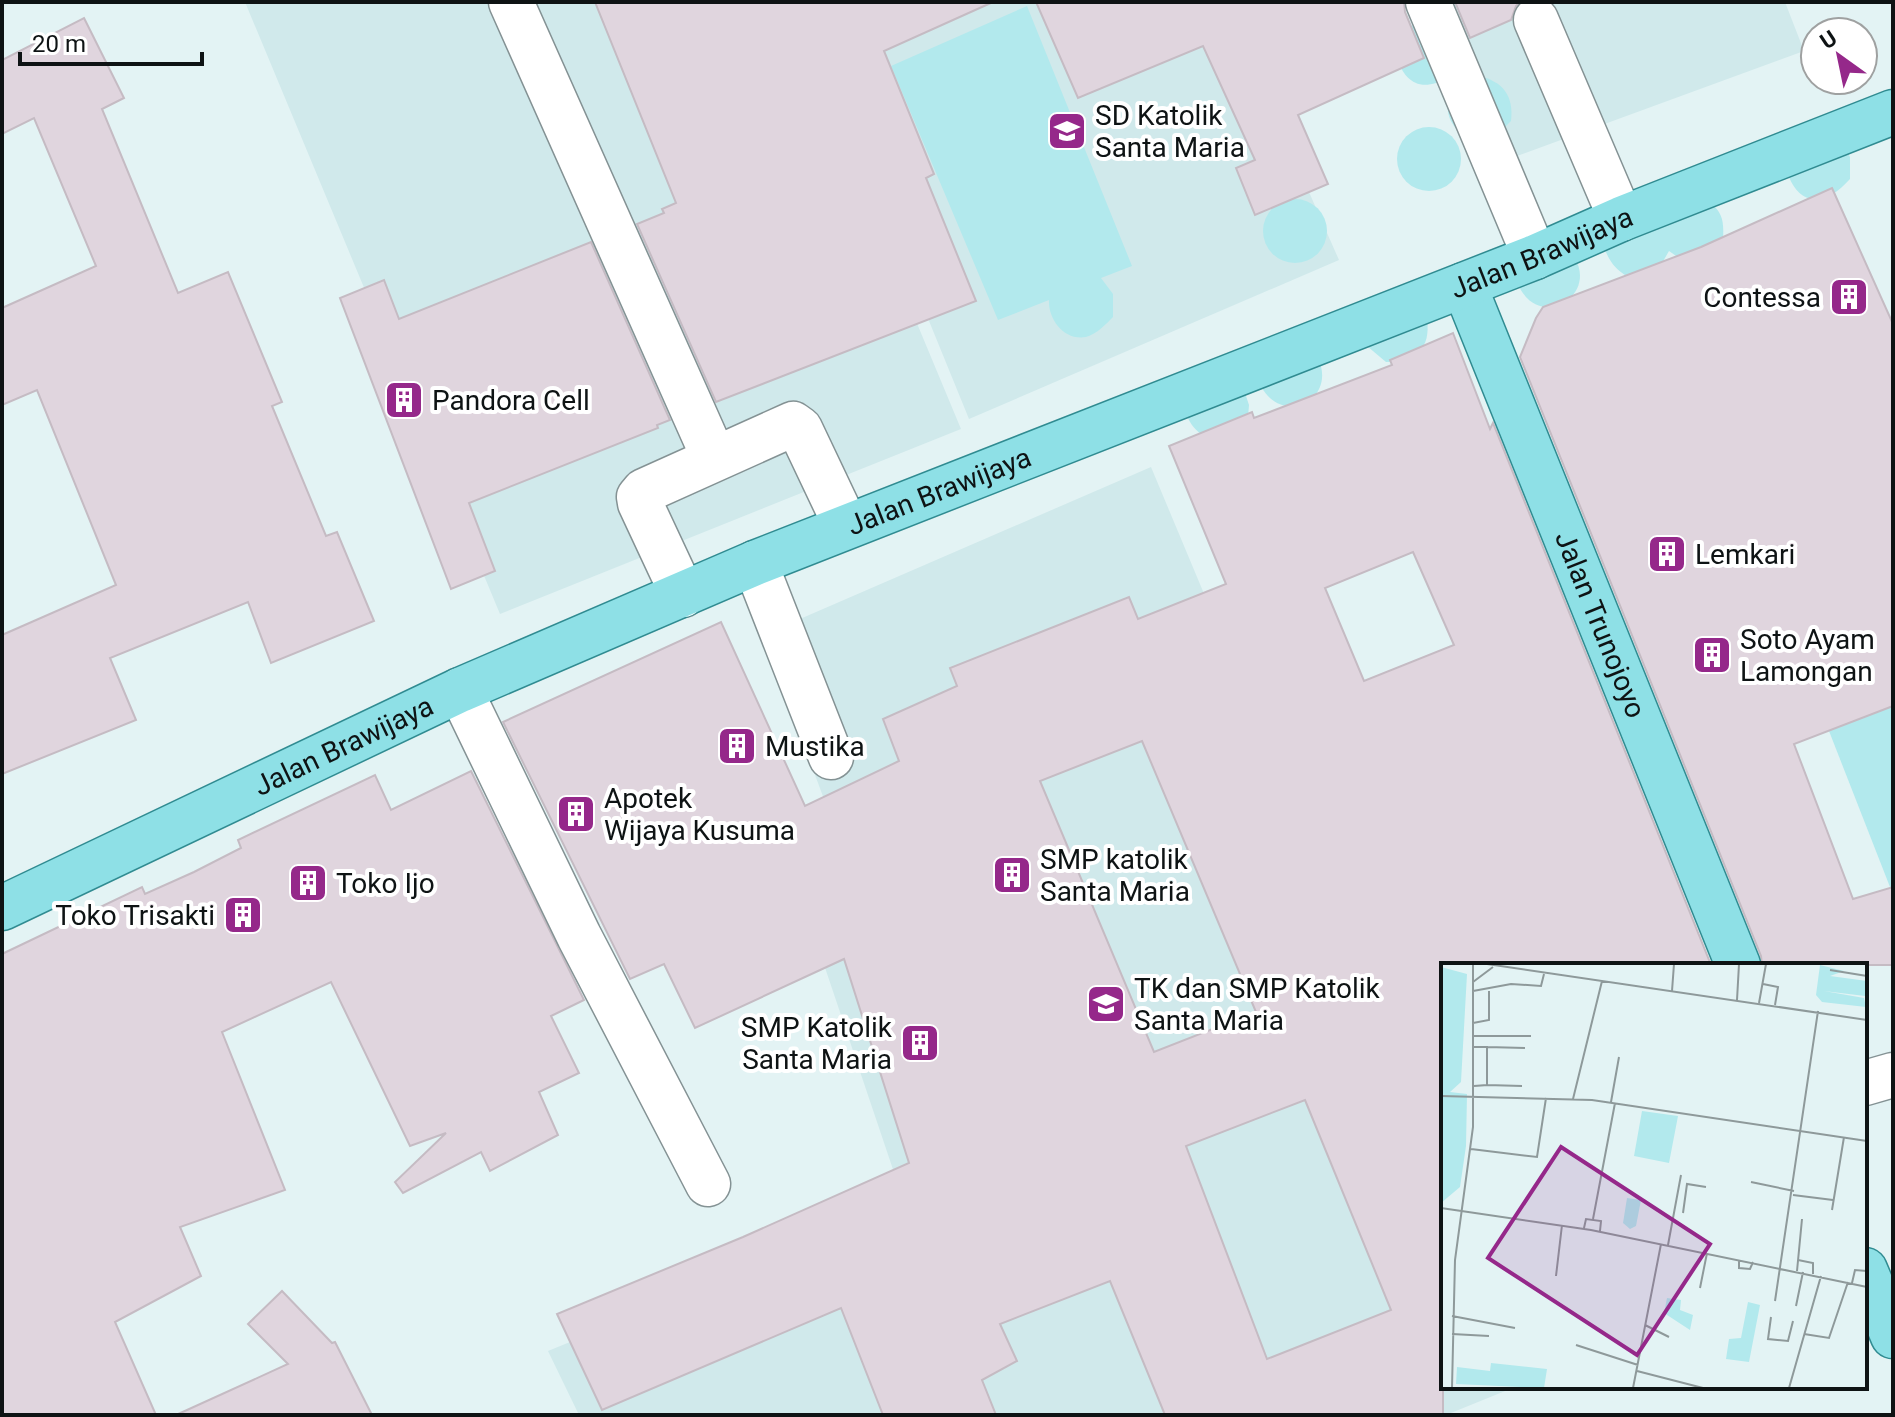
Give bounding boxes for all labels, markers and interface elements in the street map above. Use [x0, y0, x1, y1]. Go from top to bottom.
scale bar [20, 16, 202, 66]
north arrow [1799, 16, 1879, 96]
text: U [1815, 25, 1841, 54]
text: 20 m [32, 30, 86, 58]
place label: SD Katolik Santa Maria [1095, 99, 1245, 164]
school or university icon: SD Katolik Santa Maria [1046, 110, 1088, 152]
street label: Jalan Brawijaya [1446, 200, 1637, 305]
building icon: Contessa [1828, 276, 1870, 318]
place label: Contessa [1703, 281, 1821, 314]
building icon: Pandora Cell [383, 379, 425, 421]
place label: Pandora Cell [432, 384, 590, 417]
street label: Jalan Brawijaya [842, 440, 1036, 542]
street label: Jalan Trunojoyo [1548, 526, 1653, 723]
building icon: Lemkari [1646, 533, 1688, 575]
place label: Lemkari [1695, 538, 1795, 571]
place label: Soto Ayam Lamongan [1740, 623, 1875, 688]
building icon: Soto Ayam Lamongan [1691, 634, 1733, 676]
street label: Jalan Brawijaya [248, 689, 438, 802]
building icon: Mustika [716, 725, 758, 767]
place label: Mustika [765, 730, 865, 763]
place label: Apotek Wijaya Kusuma [604, 782, 795, 847]
building icon: Apotek Wijaya Kusuma [555, 793, 597, 835]
place label: SMP katolik Santa Maria [1040, 843, 1190, 908]
building icon: SMP katolik Santa Maria [991, 854, 1033, 896]
building icon: Toko Ijo [287, 862, 329, 904]
place label: Toko Ijo [336, 867, 435, 900]
building icon: Toko Trisakti [222, 894, 264, 936]
place label: Toko Trisakti [55, 899, 215, 932]
inset map [1441, 963, 1867, 1389]
place label: TK dan SMP Katolik Santa Maria [1134, 972, 1381, 1037]
school or university icon: TK dan SMP Katolik Santa Maria [1085, 983, 1127, 1025]
place label: SMP Katolik Santa Maria [741, 1011, 893, 1076]
building icon: SMP Katolik Santa Maria [899, 1022, 941, 1064]

